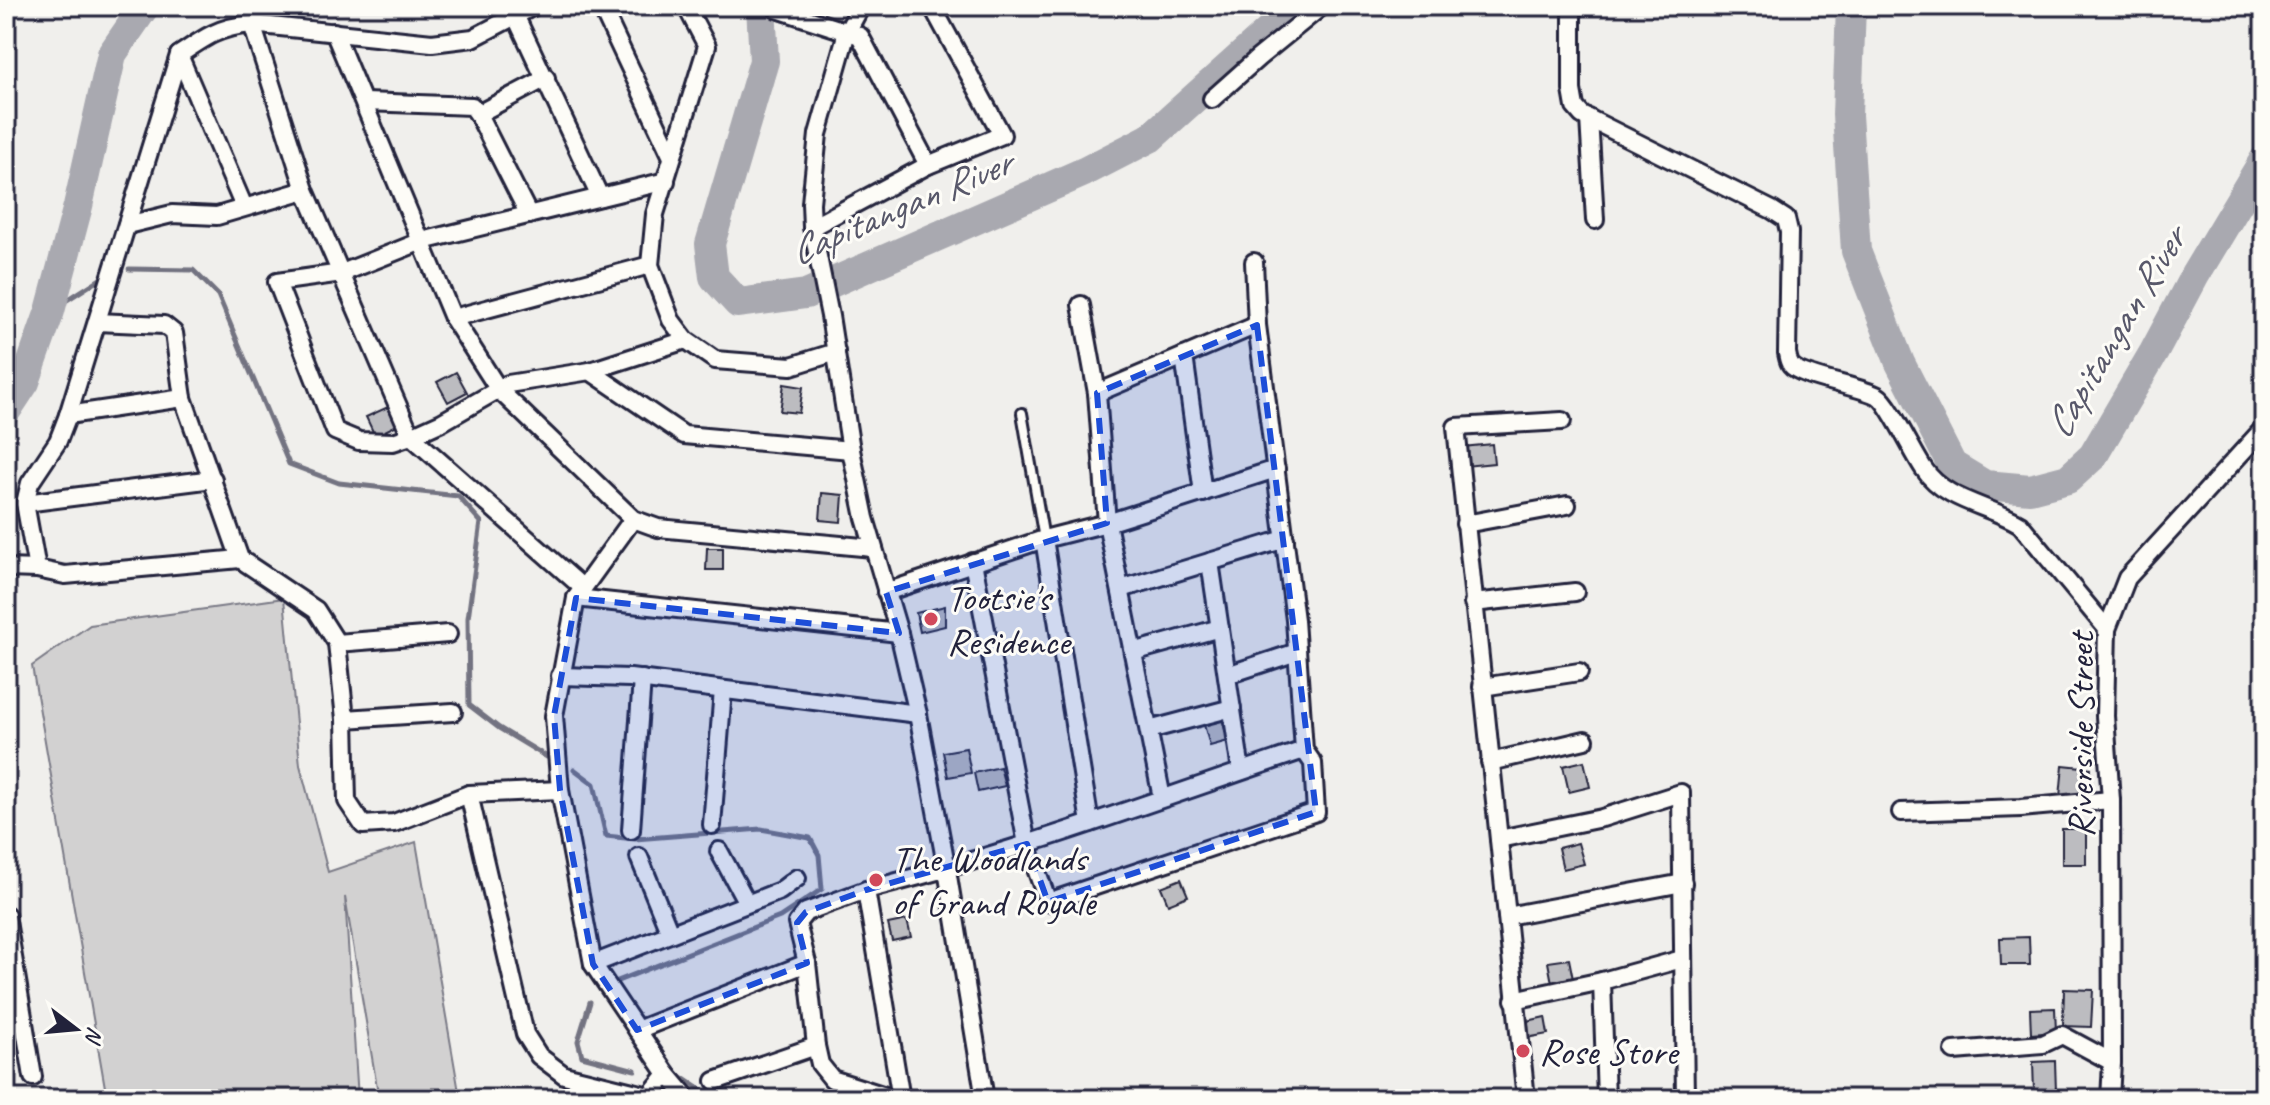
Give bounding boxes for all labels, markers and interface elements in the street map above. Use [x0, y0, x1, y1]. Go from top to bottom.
water label: Capitangan River [782, 135, 1025, 276]
water label: Capitangan River [2033, 213, 2201, 447]
place label: Tootsie's Residence [947, 574, 1072, 665]
marker: Tootsie's Residence [922, 610, 940, 628]
street label: Riverside Street [2057, 629, 2104, 838]
place label: The Woodlands of Grand Royale [892, 835, 1098, 926]
marker: The Woodlands of Grand Royale [867, 871, 885, 889]
north arrow [36, 989, 116, 1069]
text: N [78, 1024, 110, 1048]
place label: Rose Store [1539, 1028, 1680, 1075]
marker: Rose Store [1514, 1042, 1532, 1060]

